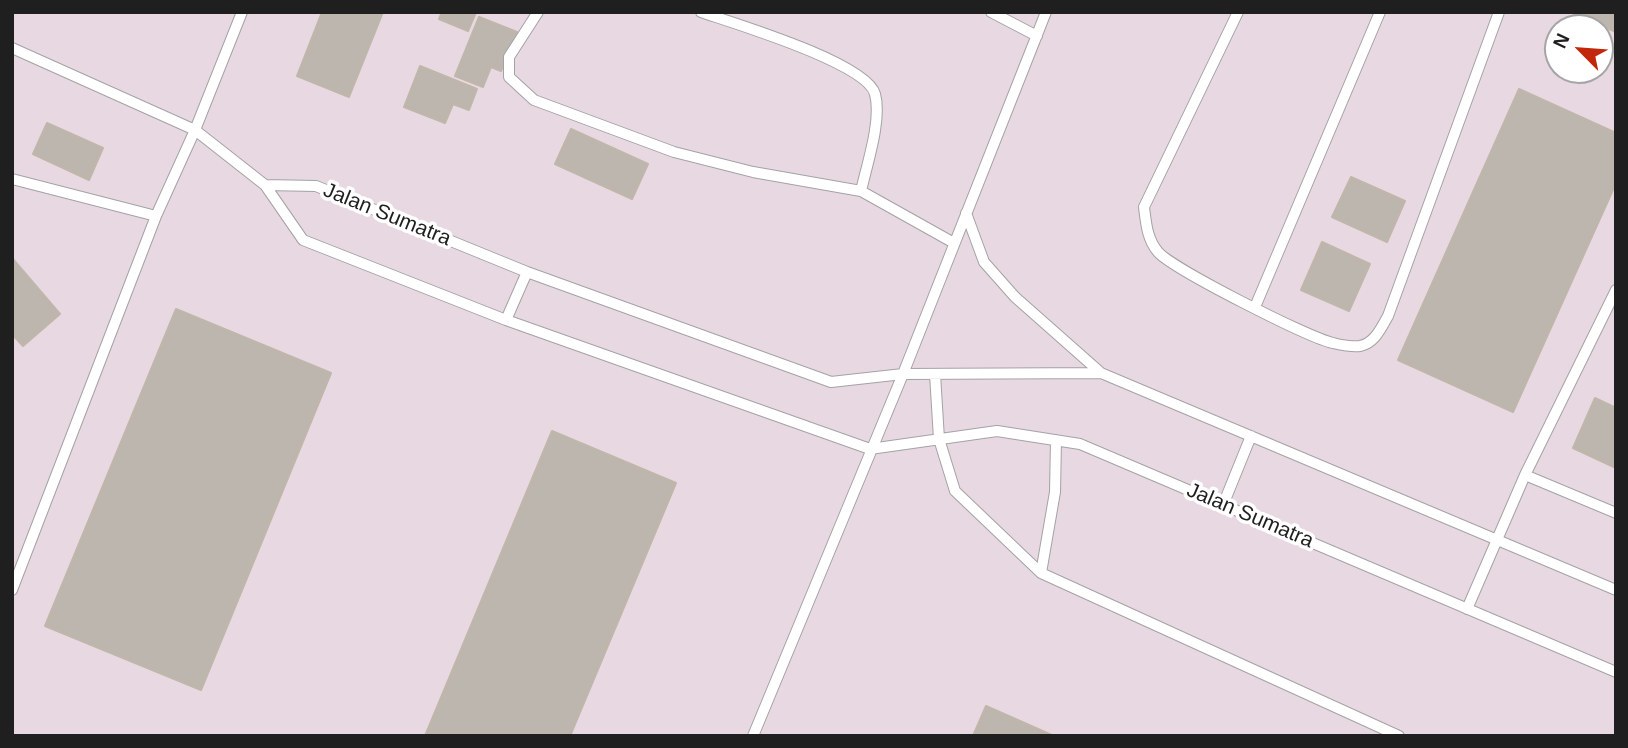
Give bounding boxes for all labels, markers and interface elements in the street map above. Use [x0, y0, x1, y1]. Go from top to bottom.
north arrow [1544, 14, 1614, 84]
text: N [1549, 30, 1574, 51]
street label: Jalan Sumatra [320, 178, 454, 252]
street label: Jalan Sumatra [1183, 478, 1317, 554]

